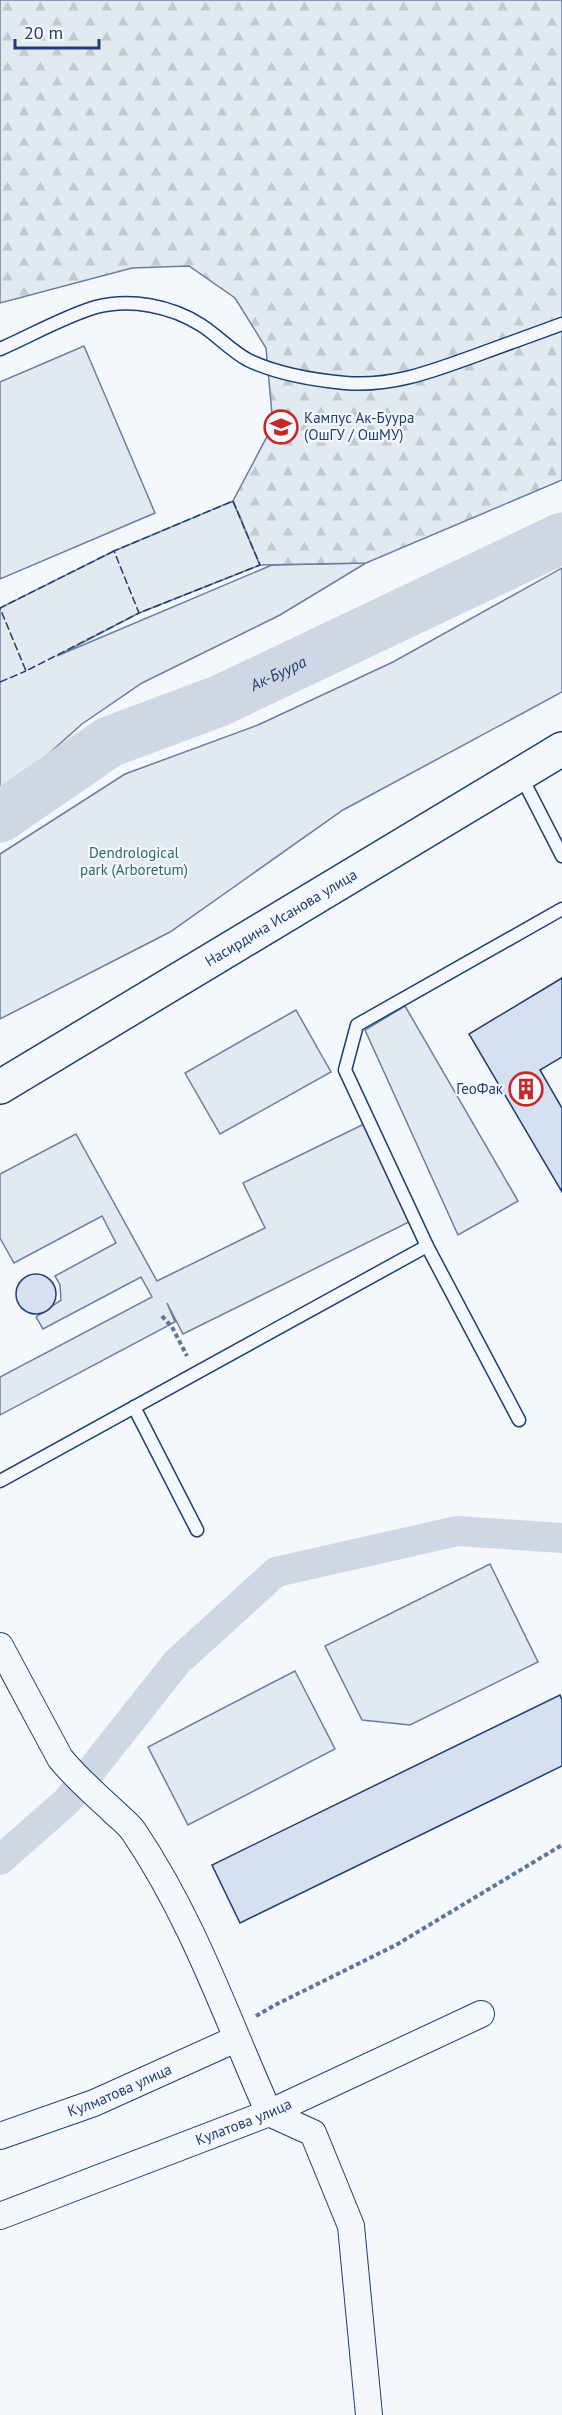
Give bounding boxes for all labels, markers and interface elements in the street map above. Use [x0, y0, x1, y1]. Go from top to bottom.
scale bar [15, 12, 99, 50]
text: 20 m [24, 21, 63, 44]
place label: Кампус Ак-Буура (ОшГУ / ОшМУ) [304, 408, 414, 444]
school or university icon: Кампус Ак-Буура (ОшГУ / ОшМУ) [263, 409, 299, 445]
water label: Ак-Буура [246, 651, 309, 695]
park label: Dendrological park (Arboretum) [80, 843, 188, 879]
street label: Насирдина Исанова улица [201, 864, 360, 971]
building icon: ГеоФак [508, 1071, 544, 1107]
place label: ГеоФак [456, 1079, 504, 1098]
street label: Кулматова улица [65, 2059, 174, 2121]
street label: Кулатова улица [193, 2094, 294, 2149]

